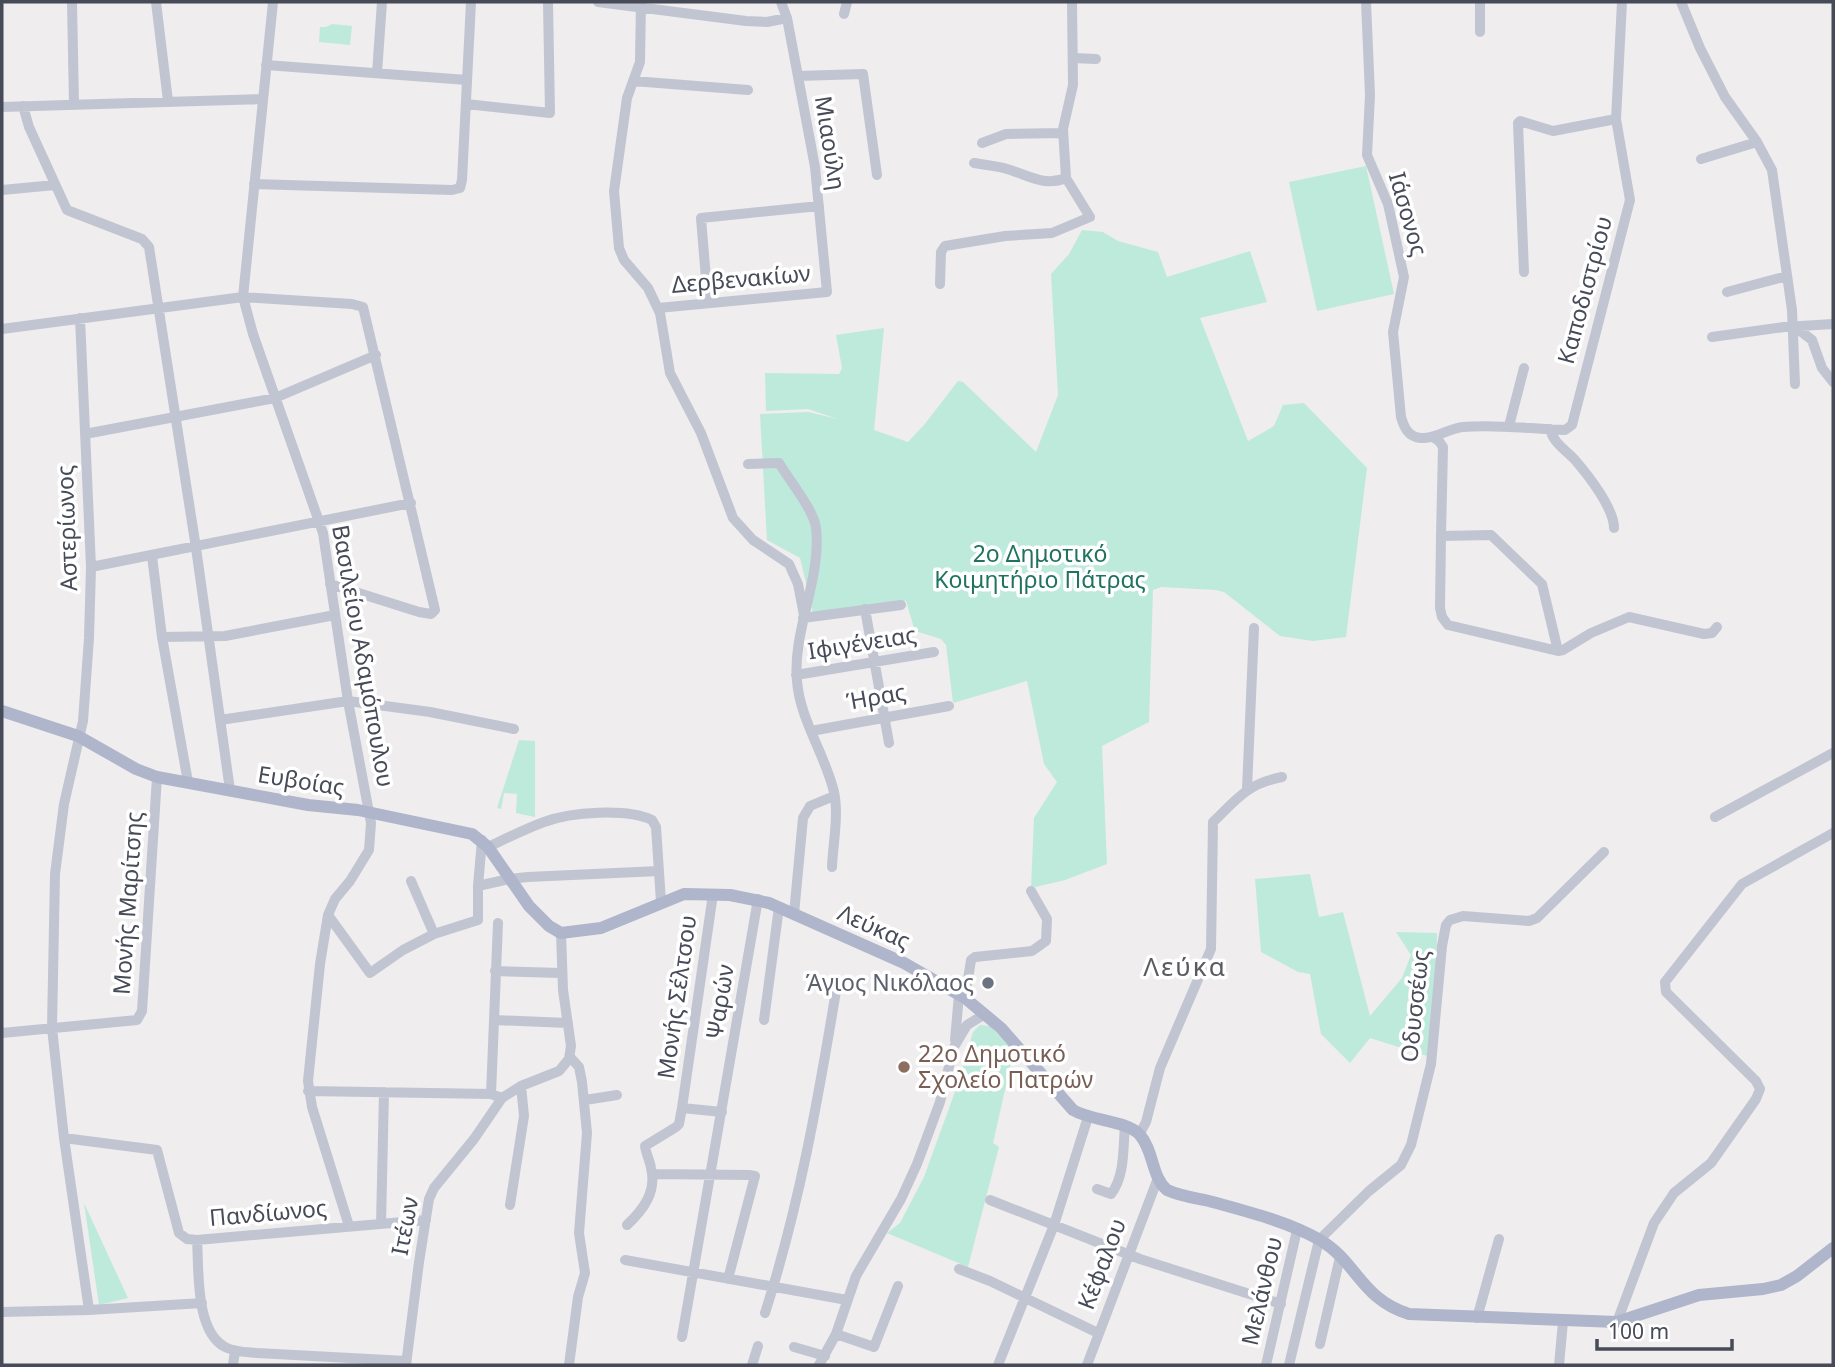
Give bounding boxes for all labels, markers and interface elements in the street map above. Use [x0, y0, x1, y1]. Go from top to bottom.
street label: Μιαούλη [808, 93, 854, 192]
street label: Ιάσονος [1382, 168, 1436, 259]
street label: Καποδιστρίου [1549, 212, 1619, 367]
street label: Δερβενακίων [670, 256, 812, 300]
street label: Αστερίωνος [48, 464, 84, 592]
street label: Βασιλείου Αδαμόπουλου [325, 522, 403, 790]
park label: 2o Δημοτικό Κοιμητήριο Πάτρας [934, 537, 1146, 595]
street label: Ιφιγένειας [805, 618, 918, 666]
street label: Ήρας [844, 675, 908, 717]
street label: Ευβοίας [256, 757, 347, 803]
street label: Μονής Μαρίτσης [105, 810, 149, 996]
street label: Λεύκας [833, 896, 916, 956]
street label: Μονής Σέλτσου [649, 913, 703, 1081]
district label: Λεύκα [1143, 948, 1227, 984]
street label: Οδυσσέως [1392, 948, 1436, 1064]
street label: Ψαρών [697, 962, 741, 1042]
place label: Άγιος Νικόλαος [806, 966, 974, 998]
marker: Άγιος Νικόλαος [980, 975, 996, 991]
place label: 22ο Δημοτικό Σχολείο Πατρών [918, 1037, 1093, 1095]
marker: 22ο Δημοτικό Σχολείο Πατρών [896, 1059, 912, 1075]
street label: Πανδίωνος [208, 1191, 328, 1233]
street label: Ιτέων [383, 1194, 425, 1258]
street label: Κέφαλου [1069, 1213, 1133, 1314]
street label: Μελάνθου [1233, 1233, 1289, 1348]
scale bar [1597, 1308, 1732, 1352]
text: 100 m [1608, 1317, 1669, 1345]

